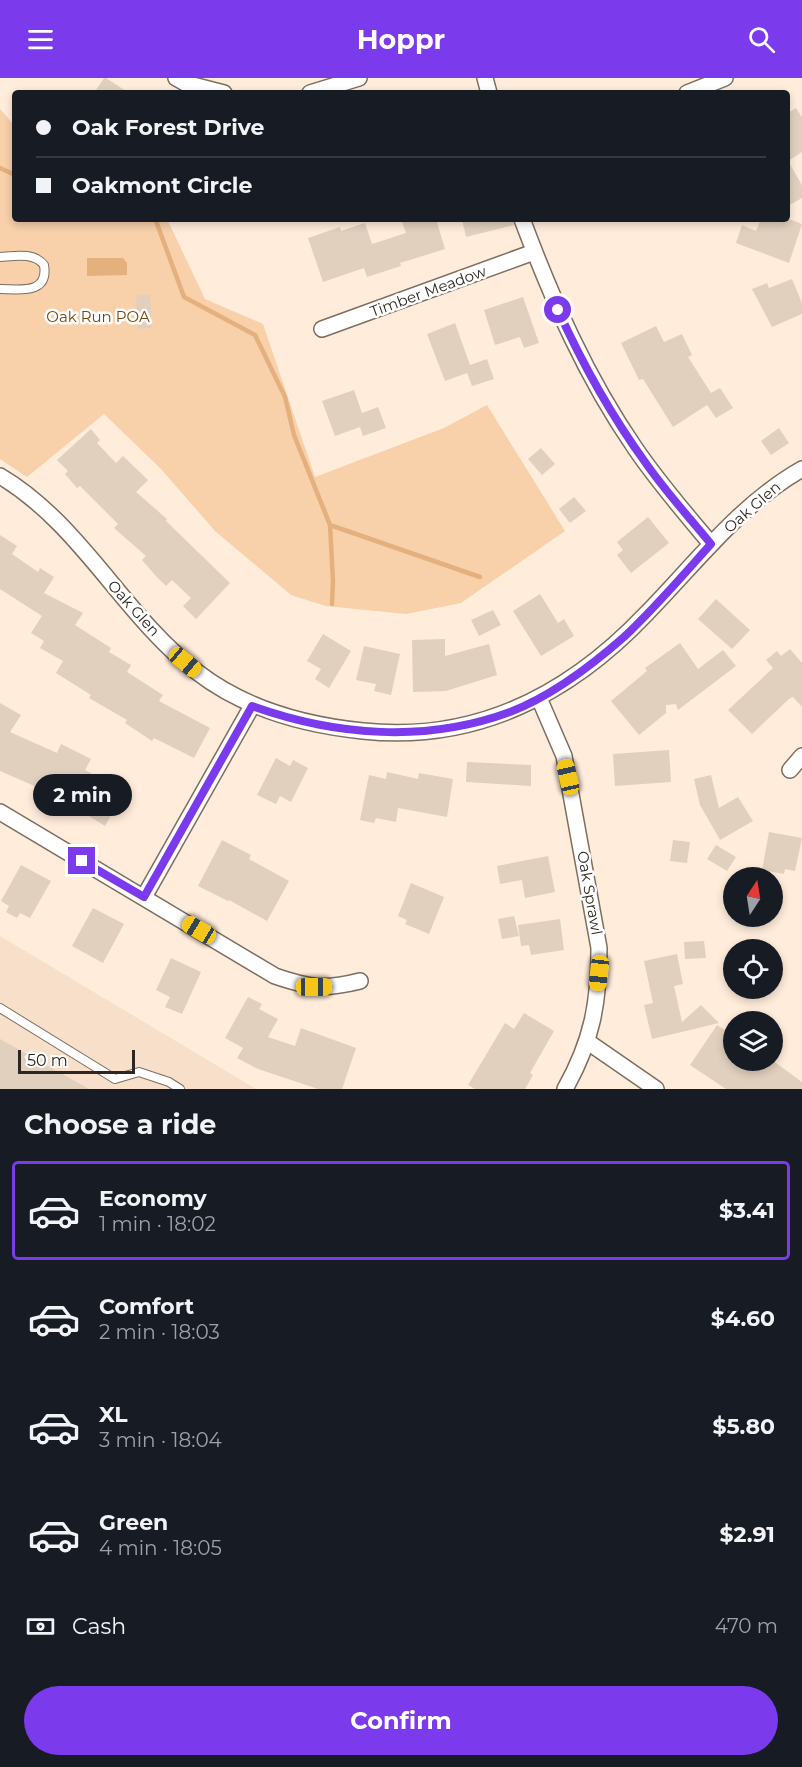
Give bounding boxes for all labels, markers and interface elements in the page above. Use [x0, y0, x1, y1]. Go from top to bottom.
icon: menu [24, 23, 57, 56]
text: Hoppr [357, 23, 445, 56]
icon: search [745, 23, 778, 56]
text: Oak Forest Drive [72, 114, 265, 141]
text: Oakmont Circle [72, 172, 252, 199]
street label: Timber Meadow [367, 261, 489, 321]
route start [544, 296, 571, 323]
park label: Oak Run POA [46, 307, 150, 326]
street label: Oak Glen [720, 477, 784, 537]
street label: Oak Glen [104, 576, 164, 640]
car [165, 644, 205, 680]
car [555, 757, 581, 797]
callout: 2 min [32, 774, 132, 816]
text: 2 min [53, 783, 112, 807]
route end [68, 847, 95, 874]
street label: Oak Sprawl [573, 849, 607, 937]
north arrow [723, 867, 783, 927]
map controls [723, 867, 783, 1071]
car [179, 913, 219, 947]
button: locate [723, 939, 783, 999]
car [588, 954, 610, 992]
car [296, 978, 332, 996]
button: layers [723, 1011, 783, 1071]
scale bar [18, 1047, 135, 1074]
text: 50 m [27, 1051, 68, 1070]
text: Choose a ride [24, 1108, 216, 1141]
icon: car [27, 1184, 81, 1238]
text: Economy [99, 1185, 207, 1212]
text: $3.41 [719, 1197, 775, 1224]
text: 1 min · 18:02 [99, 1212, 216, 1236]
icon: car [27, 1292, 81, 1346]
text: Comfort [99, 1293, 194, 1320]
text: $4.60 [711, 1305, 775, 1332]
text: 2 min · 18:03 [99, 1320, 220, 1344]
icon: car [27, 1400, 81, 1454]
text: XL [99, 1401, 128, 1428]
text: $5.80 [712, 1413, 775, 1440]
text: 3 min · 18:04 [99, 1428, 222, 1452]
icon: car [27, 1508, 81, 1562]
text: Green [99, 1509, 168, 1536]
text: $2.91 [719, 1521, 775, 1548]
text: 4 min · 18:05 [99, 1536, 222, 1560]
icon: cash [24, 1610, 57, 1643]
text: Cash [72, 1613, 126, 1640]
text: 470 m [715, 1614, 778, 1638]
button: Confirm [24, 1686, 778, 1755]

